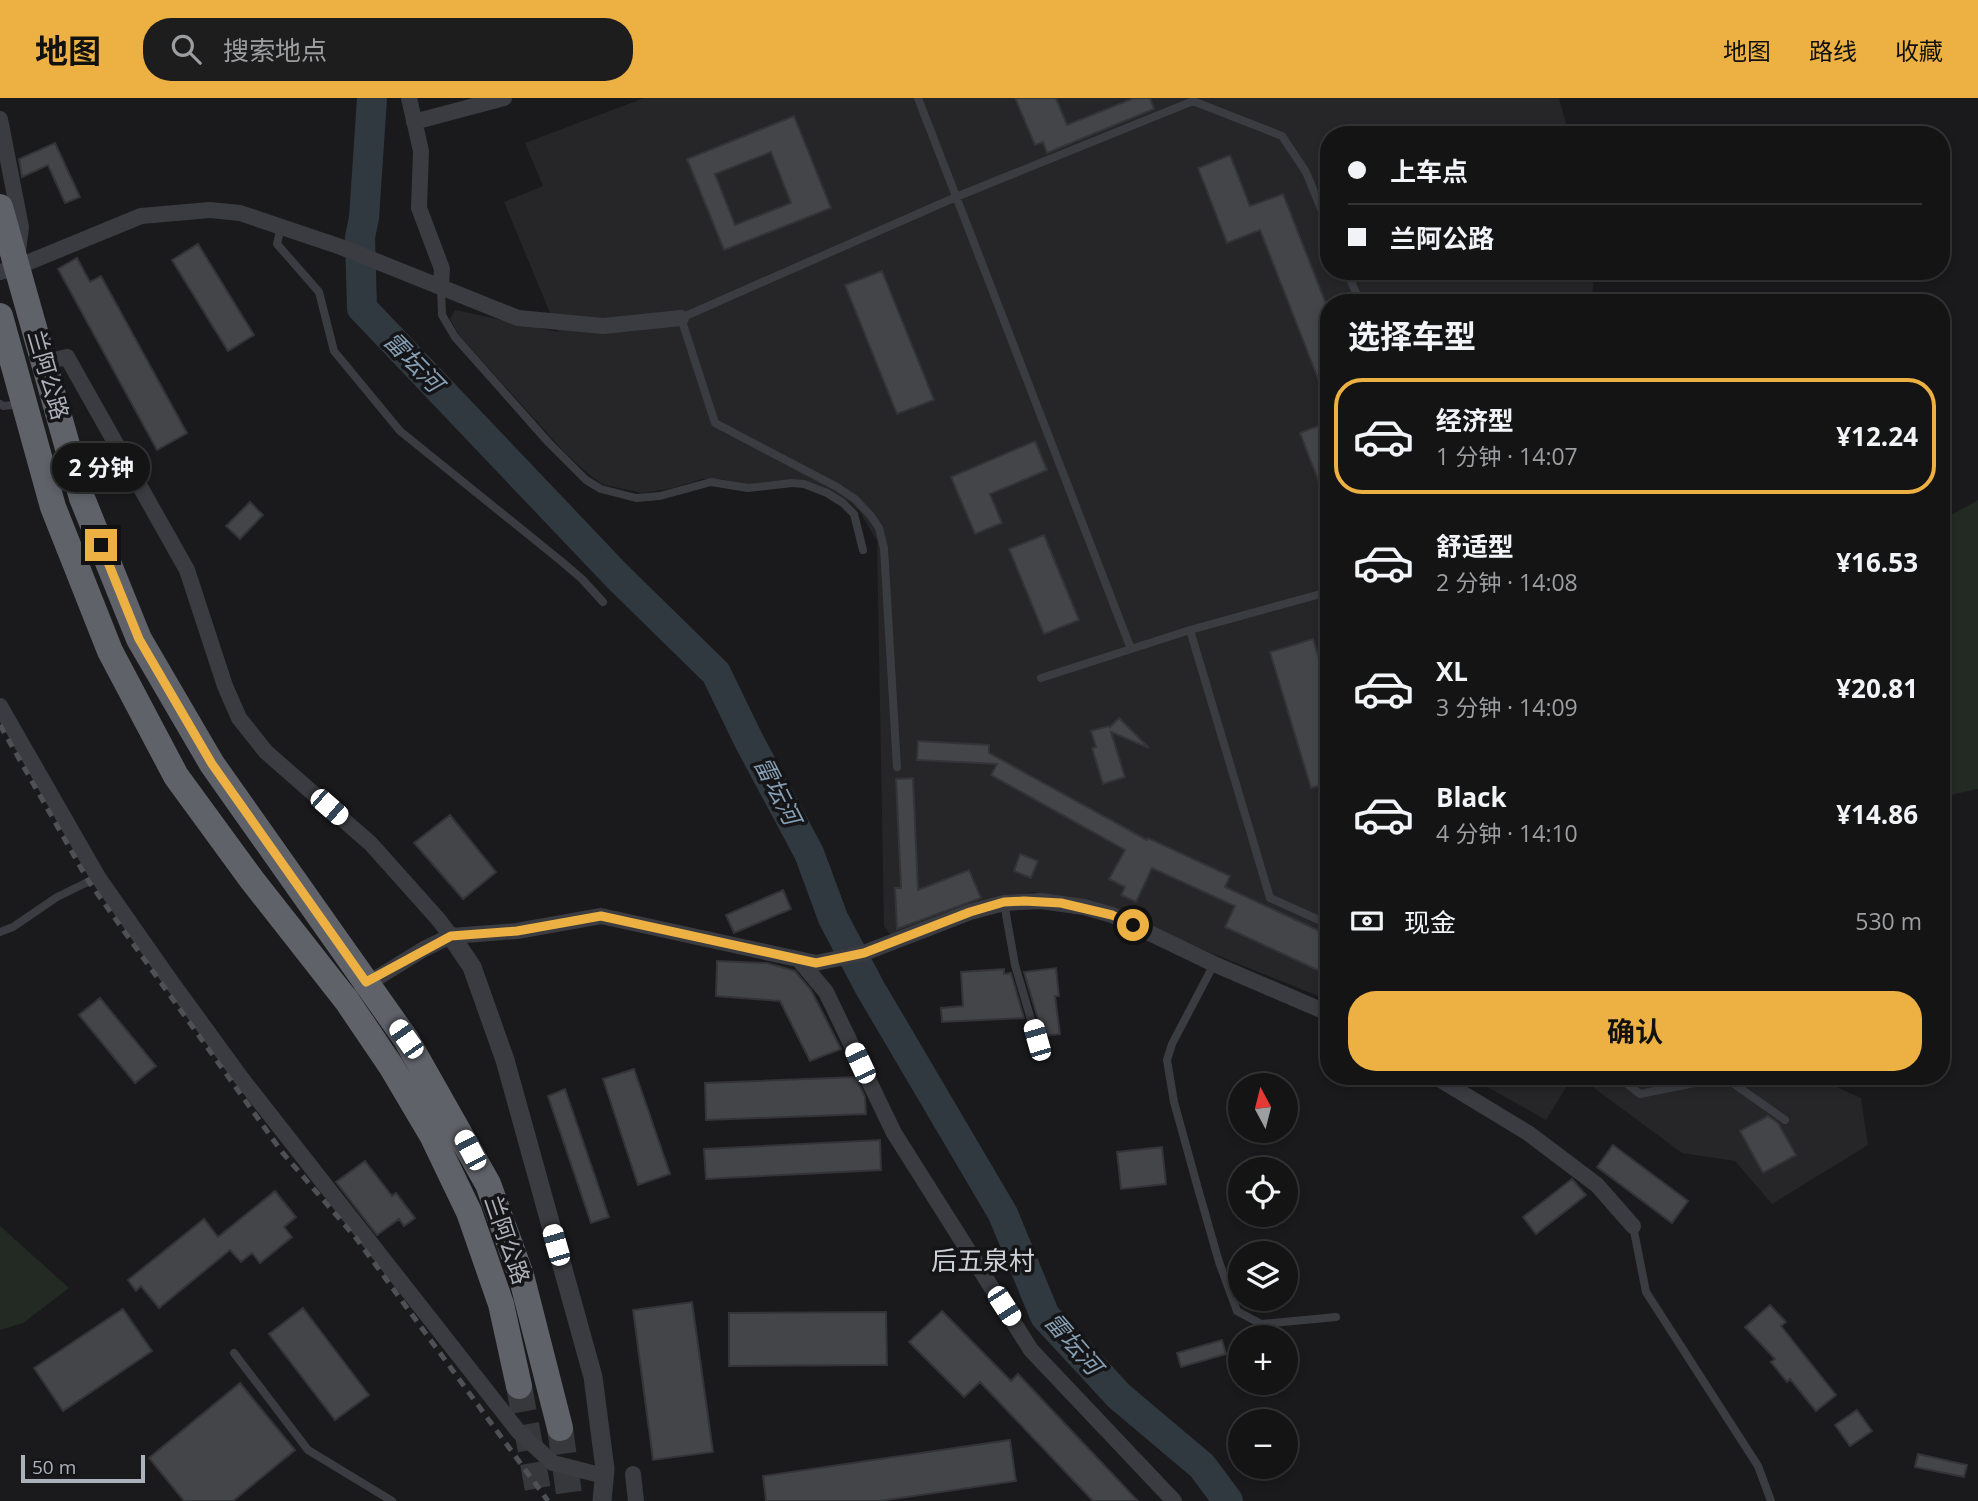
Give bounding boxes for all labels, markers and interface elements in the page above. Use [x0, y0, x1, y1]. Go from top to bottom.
search box [143, 18, 633, 81]
text: 地图 [35, 28, 101, 73]
icon: search [167, 30, 205, 68]
text: 搜索地点 [223, 32, 327, 68]
text: 地图 [1723, 34, 1771, 67]
text: 路线 [1809, 34, 1857, 67]
text: 收藏 [1895, 34, 1943, 67]
text: 上车点 [1390, 153, 1468, 189]
text: 兰阿公路 [1390, 220, 1494, 256]
text: 选择车型 [1348, 314, 1476, 357]
water label: 雷坛河 [377, 324, 454, 401]
street label: 兰阿公路 [21, 326, 77, 423]
text: 经济型 [1436, 402, 1514, 438]
icon: car [1352, 405, 1415, 468]
text: ¥12.24 [1836, 418, 1918, 454]
text: 1 分钟 · 14:07 [1436, 440, 1578, 472]
callout: 2 分钟 [52, 444, 150, 492]
text: 2 分钟 [68, 451, 134, 483]
text: 舒适型 [1436, 528, 1514, 564]
route end [85, 529, 117, 561]
icon: car [1352, 531, 1415, 594]
text: ¥16.53 [1836, 544, 1918, 580]
text: 2 分钟 · 14:08 [1436, 566, 1578, 598]
text: XL [1436, 653, 1468, 689]
icon: car [1352, 657, 1415, 720]
text: ¥20.81 [1836, 670, 1918, 706]
text: 3 分钟 · 14:09 [1436, 691, 1578, 723]
water label: 雷坛河 [747, 751, 811, 833]
text: Black [1436, 779, 1507, 815]
icon: car [1352, 783, 1415, 846]
car [307, 785, 352, 829]
text: ¥14.86 [1836, 796, 1918, 832]
text: 4 分钟 · 14:10 [1436, 817, 1578, 849]
icon: cash [1348, 902, 1386, 940]
text: 现金 [1404, 904, 1456, 940]
text: 530 m [1855, 905, 1922, 937]
route start [1117, 909, 1149, 941]
button: 确认 [1348, 991, 1922, 1071]
car [386, 1016, 427, 1062]
car [1022, 1017, 1053, 1063]
car [842, 1040, 879, 1086]
north arrow [1228, 1073, 1298, 1143]
map controls [1228, 1073, 1298, 1479]
car [451, 1127, 490, 1173]
button: locate [1228, 1157, 1298, 1227]
street label: 兰阿公路 [478, 1191, 538, 1288]
car [541, 1222, 572, 1268]
button: layers [1228, 1241, 1298, 1311]
district label: 后五泉村 [931, 1242, 1035, 1278]
car [984, 1283, 1025, 1329]
water label: 雷坛河 [1038, 1305, 1113, 1384]
button: + [1228, 1325, 1298, 1395]
button: − [1228, 1409, 1298, 1479]
scale bar [21, 1452, 145, 1484]
text: 50 m [32, 1454, 76, 1480]

